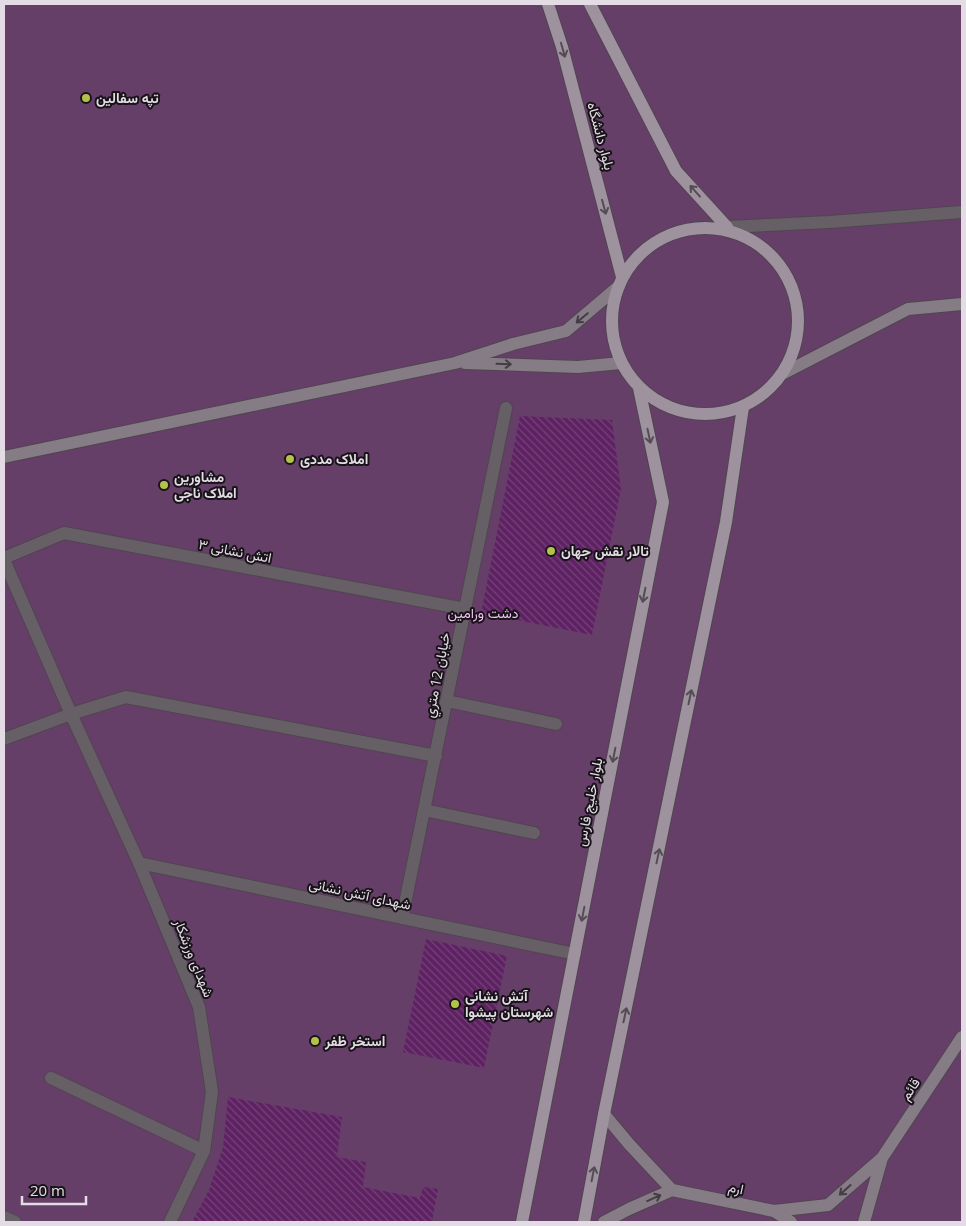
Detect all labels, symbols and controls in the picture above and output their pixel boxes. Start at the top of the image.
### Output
one-way arrow [559,42,568,58]
place label: تپه سفالین [96,88,159,108]
marker: تپه سفالین [80,92,92,104]
street label: بلوار دانشگاه [583,100,620,172]
one-way arrow [689,185,700,198]
one-way arrow [600,199,609,215]
one-way arrow [575,312,588,323]
one-way arrow [495,360,511,369]
one-way arrow [645,428,654,444]
place label: املاک مددی [300,449,368,468]
marker: املاک مددی [284,453,296,465]
place label: مشاورین املاک ناجی [174,467,237,502]
marker: مشاورین املاک ناجی [158,479,170,491]
street label: اتش نشانی ۳ [197,534,273,567]
place label: تالار نقش جهان [561,541,649,560]
marker: تالار نقش جهان [545,545,557,557]
one-way arrow [639,587,649,603]
park label: دشت ورامین [448,603,519,622]
street label: خيابان 12 متري [419,631,457,720]
one-way arrow [686,689,696,705]
one-way arrow [608,747,618,763]
street label: بلوار خلیج فارس [571,756,608,848]
one-way arrow [653,848,663,864]
street label: شهدای آتش نشانی [307,873,413,914]
one-way arrow [577,906,587,922]
street label: شهدای ورزشکار [170,915,219,1000]
place label: آتش نشانی شهرستان پیشوا [465,986,553,1022]
marker: آتش نشانی شهرستان پیشوا [449,998,461,1010]
one-way arrow [621,1007,630,1023]
place label: استخر ظفر [324,1031,385,1050]
marker: استخر ظفر [309,1035,321,1047]
street label: قائم [895,1074,924,1104]
one-way arrow [589,1167,599,1183]
scale bar [22,1174,86,1206]
street label: ارم [727,1177,746,1198]
text: 20 m [30,1180,65,1200]
one-way arrow [839,1184,852,1196]
one-way arrow [646,1192,661,1202]

